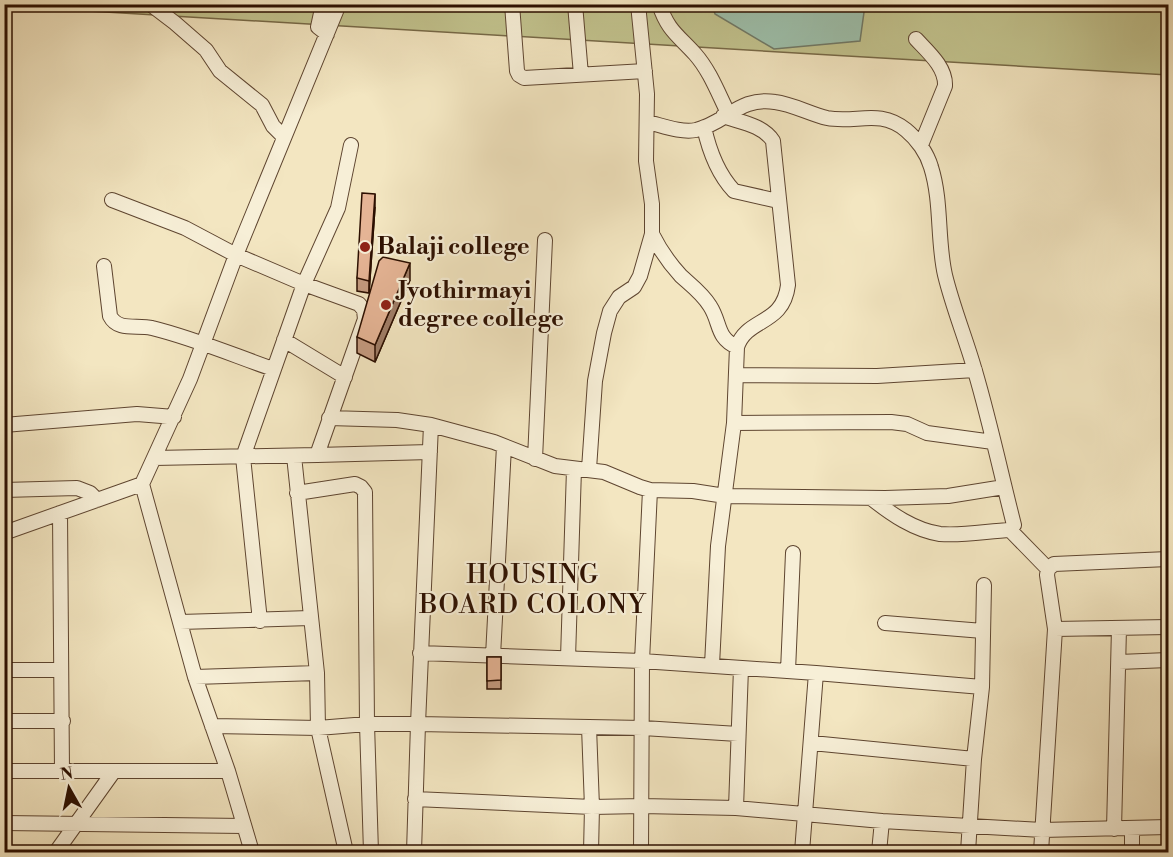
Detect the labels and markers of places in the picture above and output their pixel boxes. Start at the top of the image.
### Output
place label: Balaji college [377,232,530,262]
marker: Balaji college [358,240,372,254]
place label: Jyothirmayi degree college [395,276,564,334]
marker: Jyothirmayi degree college [379,298,393,312]

